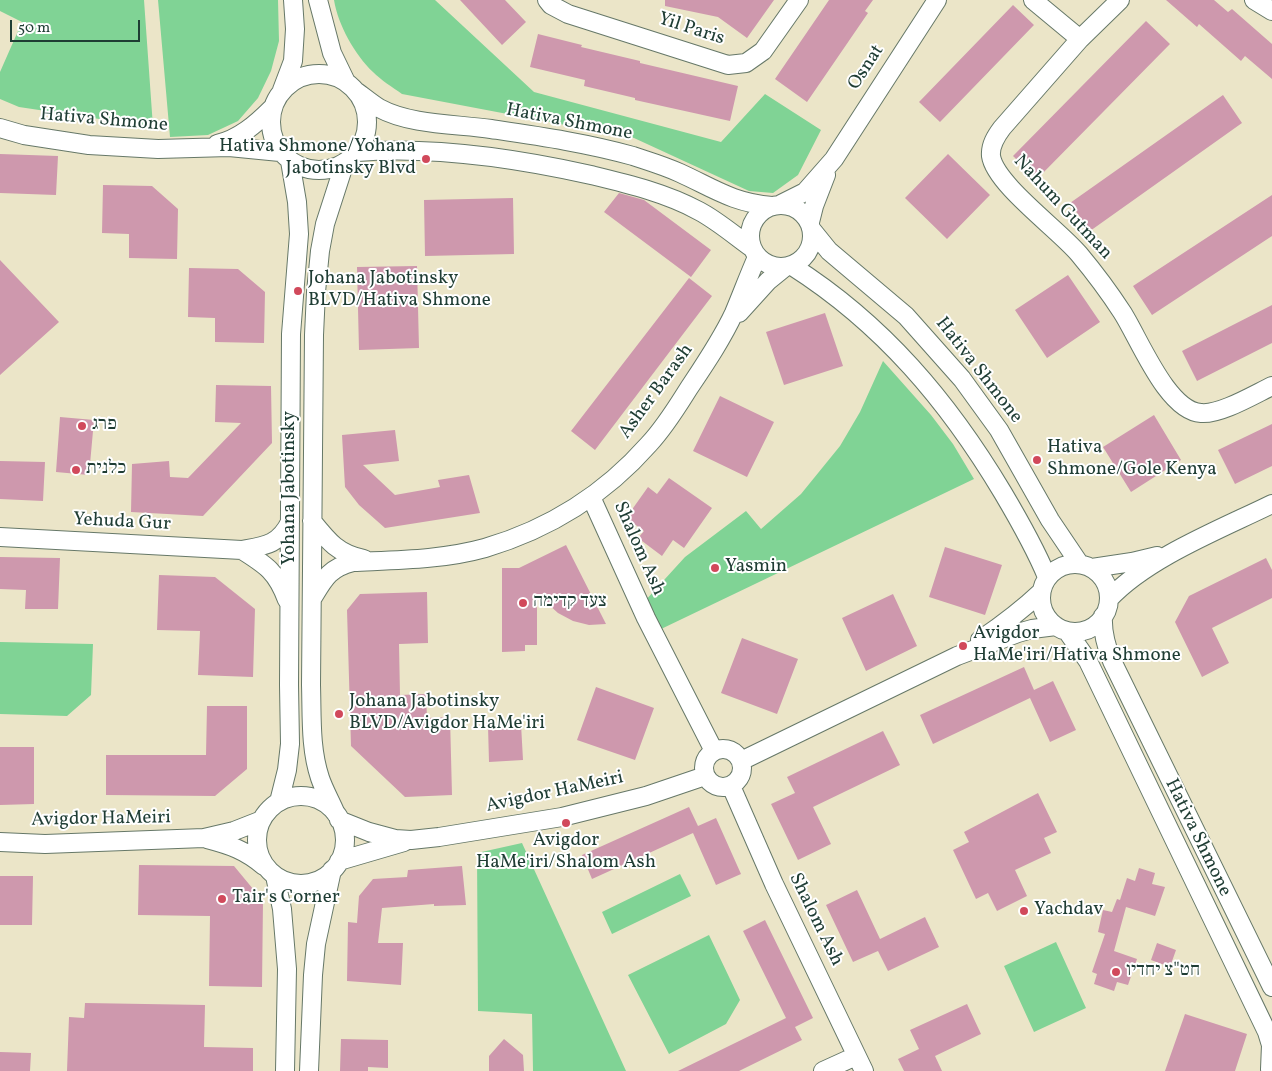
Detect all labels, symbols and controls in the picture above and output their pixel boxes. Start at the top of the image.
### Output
street label: Yil Paris [655,9,727,51]
scale bar [12,10,142,42]
text: 50 m [18,18,50,39]
street label: Osnat [844,41,890,95]
street label: Hativa Shmone [504,100,634,146]
street label: Hativa Shmone [39,104,169,138]
place label: Hativa Shmone/Yohana Jabotinsky Blvd [219,137,416,181]
street label: Nahum Gutman [1008,151,1116,265]
marker: Hativa Shmone/Yohana Jabotinsky Blvd [420,153,432,165]
place label: Johana Jabotinsky BLVD/Hativa Shmone [308,269,491,313]
marker: Johana Jabotinsky BLVD/Hativa Shmone [292,285,304,297]
street label: Hativa Shmone [930,313,1026,429]
street label: Asher Barash [615,340,699,444]
street label: Yohana Jabotinsky [280,411,302,565]
place label: פרג [92,415,117,437]
marker: פרג [76,420,88,432]
place label: Hativa Shmone/Gole Kenya [1047,438,1217,482]
marker: Hativa Shmone/Gole Kenya [1031,454,1043,466]
place label: כלנית [86,459,126,481]
marker: כלנית [70,464,82,476]
street label: Shalom Ash [607,498,669,600]
street label: Yehuda Gur [73,509,171,537]
place label: Yasmin [725,557,787,579]
marker: Yasmin [709,562,721,574]
place label: צעד קדימה [533,592,607,614]
marker: צעד קדימה [517,597,529,609]
place label: Avigdor HaMe'iri/Hativa Shmone [973,624,1181,668]
marker: Avigdor HaMe'iri/Hativa Shmone [957,640,969,652]
place label: Johana Jabotinsky BLVD/Avigdor HaMe'iri [349,692,545,736]
marker: Johana Jabotinsky BLVD/Avigdor HaMe'iri [333,708,345,720]
street label: Avigdor HaMeiri [484,767,626,819]
street label: Hativa Shmone [1159,775,1235,901]
street label: Avigdor HaMeiri [31,807,171,833]
marker: Avigdor HaMe'iri/Shalom Ash [560,817,572,829]
place label: Avigdor HaMe'iri/Shalom Ash [476,831,656,875]
street label: Shalom Ash [783,870,847,970]
place label: Tair's Corner [232,888,340,910]
marker: Tair's Corner [216,893,228,905]
place label: Yachdav [1034,900,1103,922]
marker: Yachdav [1018,905,1030,917]
place label: חט"צ יחדיו [1126,961,1200,983]
marker: חט"צ יחדיו [1110,966,1122,978]

